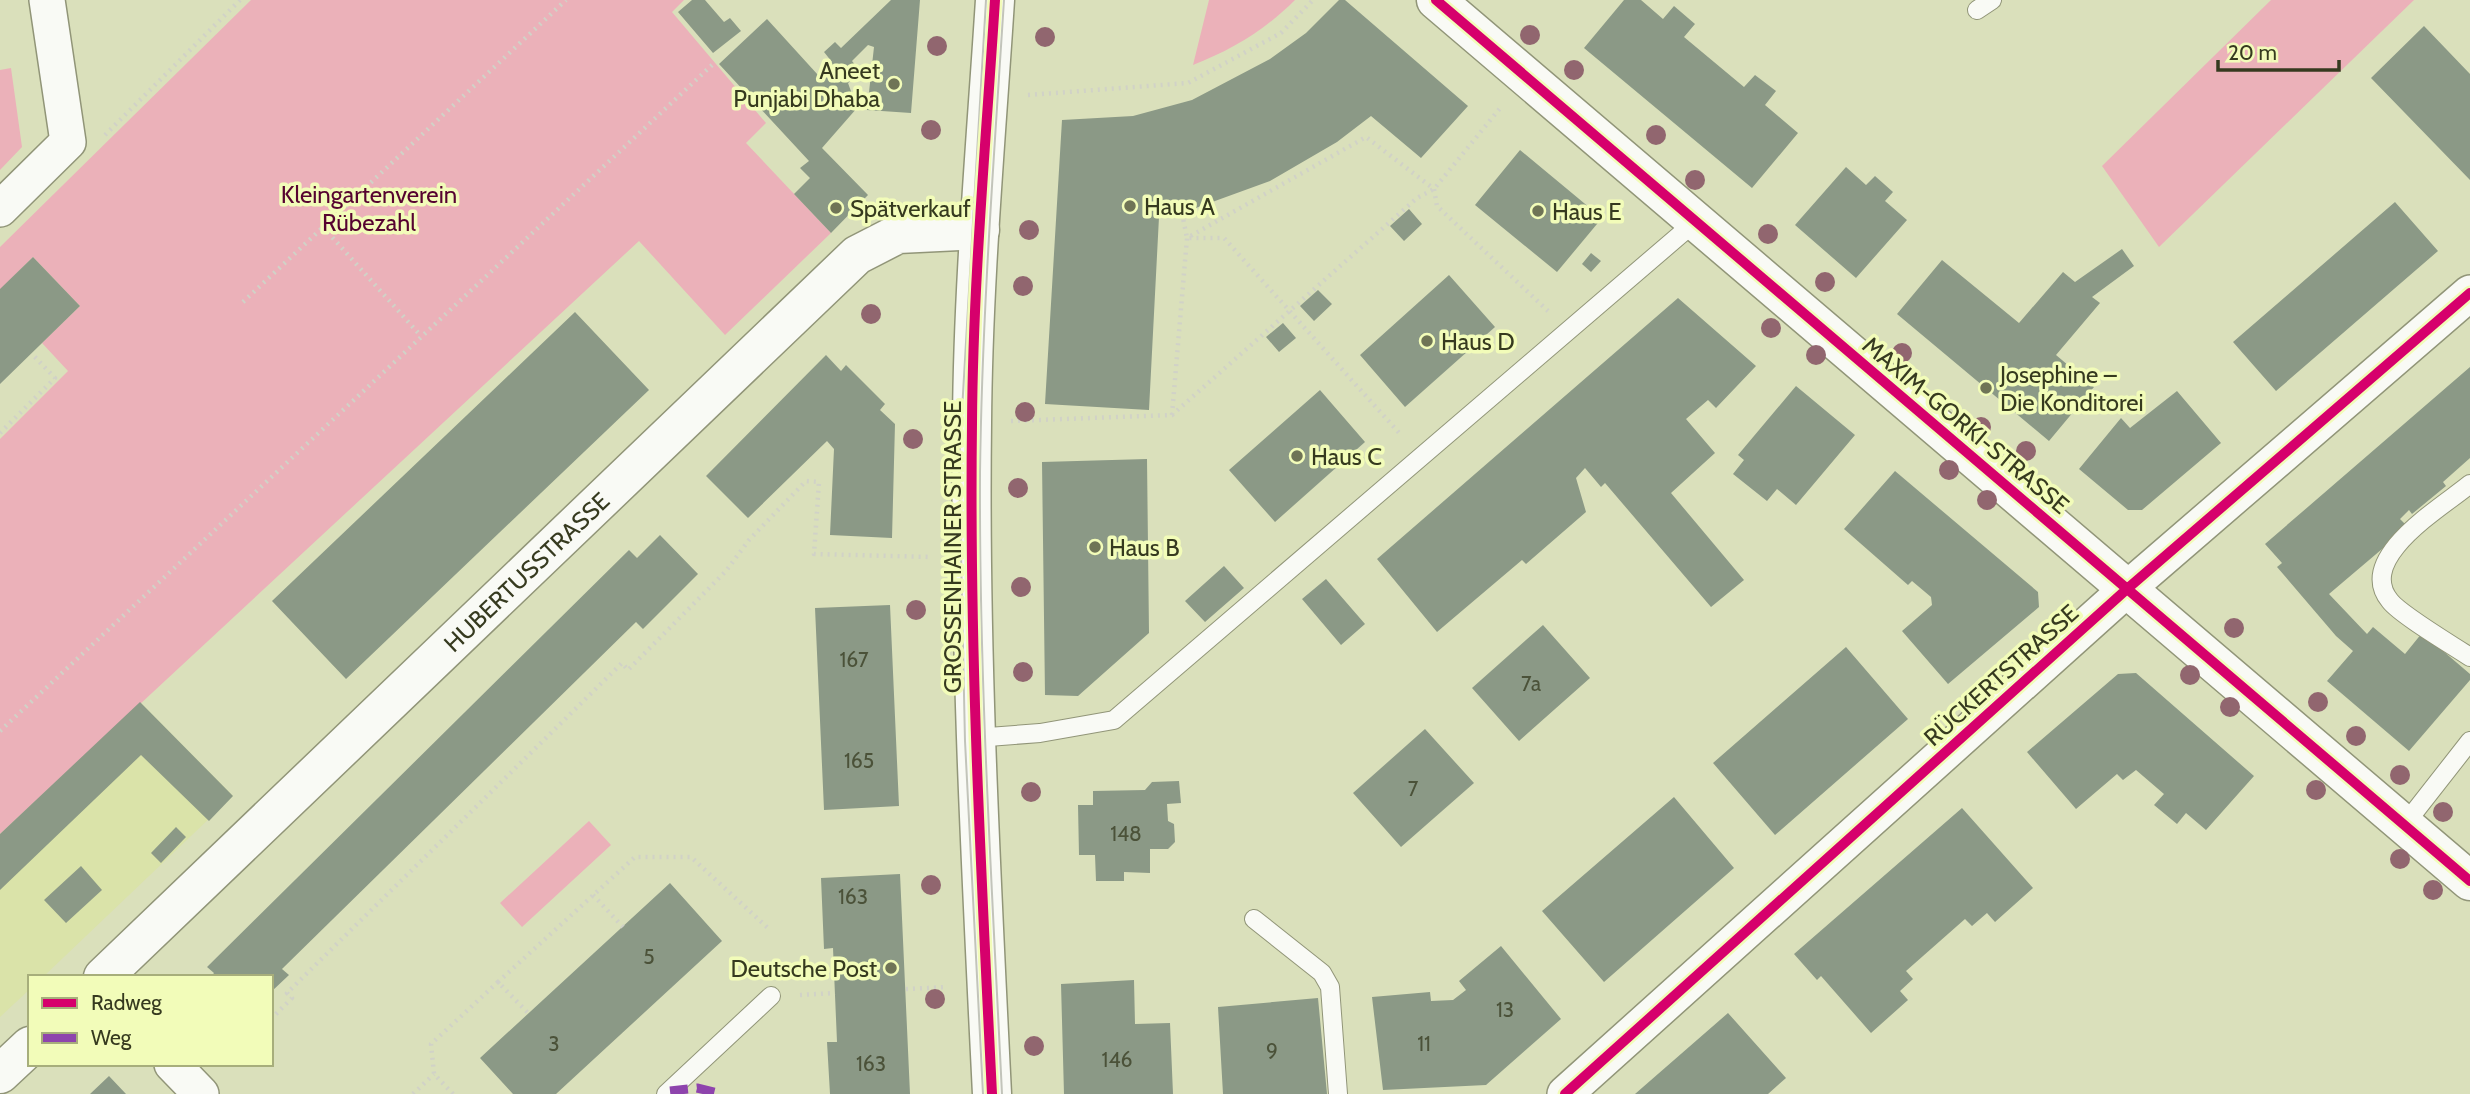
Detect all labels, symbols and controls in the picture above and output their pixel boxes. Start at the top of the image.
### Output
scale bar [2218,28,2339,72]
text: 20 m [2228,40,2277,65]
place label: Aneet Punjabi Dhaba [733,56,880,113]
marker: Aneet Punjabi Dhaba [886,76,902,92]
park label: Kleingartenverein Rübezahl [281,180,457,237]
place label: Haus A [1144,192,1215,221]
place label: Spätverkauf [850,194,971,223]
place label: Haus E [1552,197,1621,226]
marker: Haus A [1122,198,1138,214]
marker: Spätverkauf [828,200,844,216]
marker: Haus E [1530,203,1546,219]
place label: Haus D [1441,327,1515,356]
street label: MAXIM-GORKI-STRASSE [1857,330,2075,520]
marker: Haus D [1419,333,1435,349]
place label: Josephine – Die Konditorei [1999,360,2144,417]
marker: Josephine – Die Konditorei [1978,380,1994,396]
street label: GROSSENHAINER STRASSE [938,401,967,693]
place label: Haus C [1311,442,1382,471]
marker: Haus C [1289,448,1305,464]
street label: HUBERTUSSTRASSE [438,486,615,658]
place label: Haus B [1109,533,1179,562]
marker: Haus B [1087,539,1103,555]
street label: RÜCKERTSTRASSE [1918,598,2084,752]
house number: 167 [839,647,869,672]
house number: 7a [1521,671,1541,696]
house number: 165 [844,748,874,773]
house number: 7 [1408,776,1419,801]
house number: 148 [1110,821,1142,846]
house number: 163 [838,884,868,909]
house number: 5 [643,944,655,969]
place label: Deutsche Post [731,954,877,983]
marker: Deutsche Post [883,960,899,976]
legend [28,975,273,1066]
text: Radweg [91,990,162,1015]
house number: 13 [1496,997,1514,1022]
text: Weg [91,1025,132,1050]
house number: 3 [548,1031,560,1056]
house number: 11 [1417,1031,1431,1056]
house number: 9 [1266,1038,1278,1063]
house number: 146 [1102,1047,1133,1072]
house number: 163 [856,1051,886,1076]

